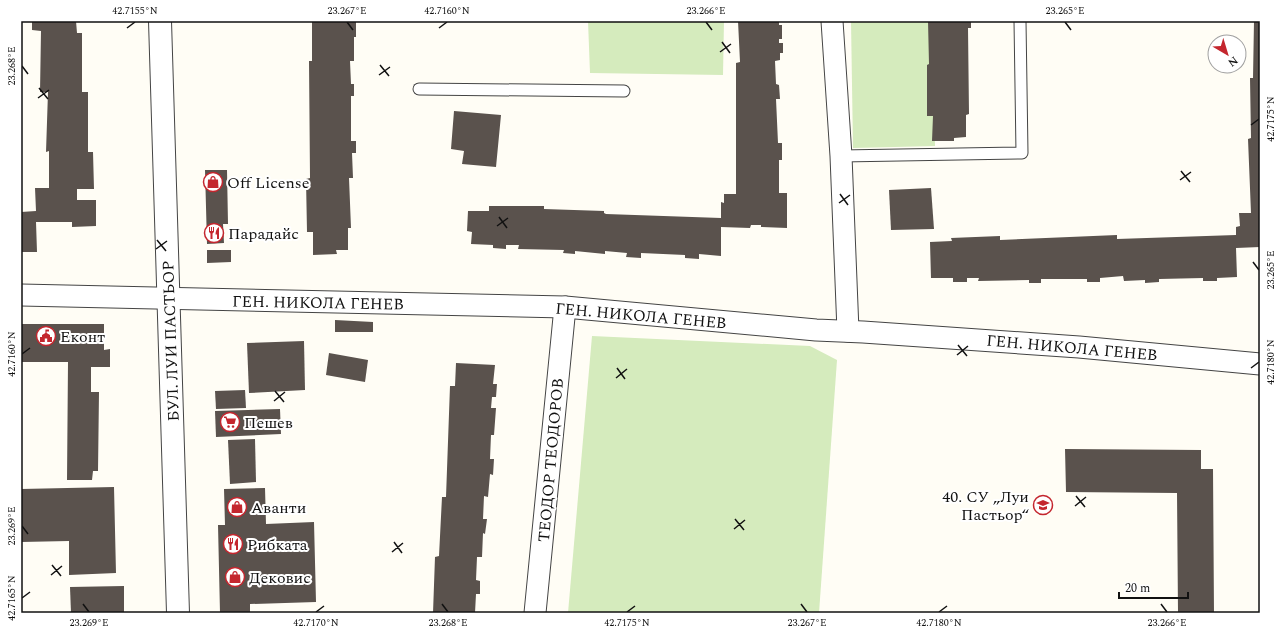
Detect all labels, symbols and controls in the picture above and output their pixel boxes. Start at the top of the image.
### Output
text: 42.7155°N [112,3,158,19]
text: 23.267°E [327,3,367,19]
text: 42.7160°N [424,3,470,19]
text: 23.266°E [686,3,726,19]
text: 23.265°E [1045,3,1085,19]
north arrow [1207,34,1247,74]
text: 23.268°E [4,46,20,86]
text: N [1224,52,1242,71]
text: 42.7175°N [1263,96,1279,142]
shop icon: Off License [202,171,224,193]
place label: Off License [227,171,310,195]
restaurant icon: Парадайс [203,222,225,244]
place label: Парадайс [228,222,299,246]
text: 23.265°E [1263,250,1279,290]
street label: БУЛ. ЛУИ ПАСТЬОР [156,260,186,422]
street label: ГЕН. НИКОЛА ГЕНЕВ [232,290,404,316]
street label: ГЕН. НИКОЛА ГЕНЕВ [554,297,728,335]
public building icon: Еконт [35,325,57,347]
place label: Еконт [60,325,105,349]
street label: ГЕН. НИКОЛА ГЕНЕВ [985,329,1159,367]
text: 42.7160°N [4,331,20,377]
text: 42.7180°N [1263,339,1279,385]
street label: ТЕОДОР ТЕОДОРОВ [532,377,570,543]
supermarket icon: Пешев [219,411,241,433]
place label: Пешев [244,411,293,435]
place label: 40. СУ „Луи Пастьор“ [942,485,1029,527]
school or university icon: 40. СУ „Луи Пастьор“ [1032,494,1054,516]
shop icon: Аванти [226,496,248,518]
place label: Аванти [251,496,306,520]
text: 23.269°E [4,506,20,546]
restaurant icon: Рибката [222,533,244,555]
place label: Рибката [247,533,308,557]
shop icon: Дековис [224,566,246,588]
place label: Дековис [249,566,311,590]
scale bar [1119,574,1188,600]
text: 42.7165°N [4,575,20,621]
text: 20 m [1125,579,1150,598]
text: 23.269°E [69,615,109,631]
text: 42.7170°N [293,615,339,631]
text: 23.268°E [428,615,468,631]
text: 42.7175°N [604,615,650,631]
text: 23.267°E [787,615,827,631]
text: 42.7180°N [916,615,962,631]
text: 23.266°E [1147,615,1187,631]

